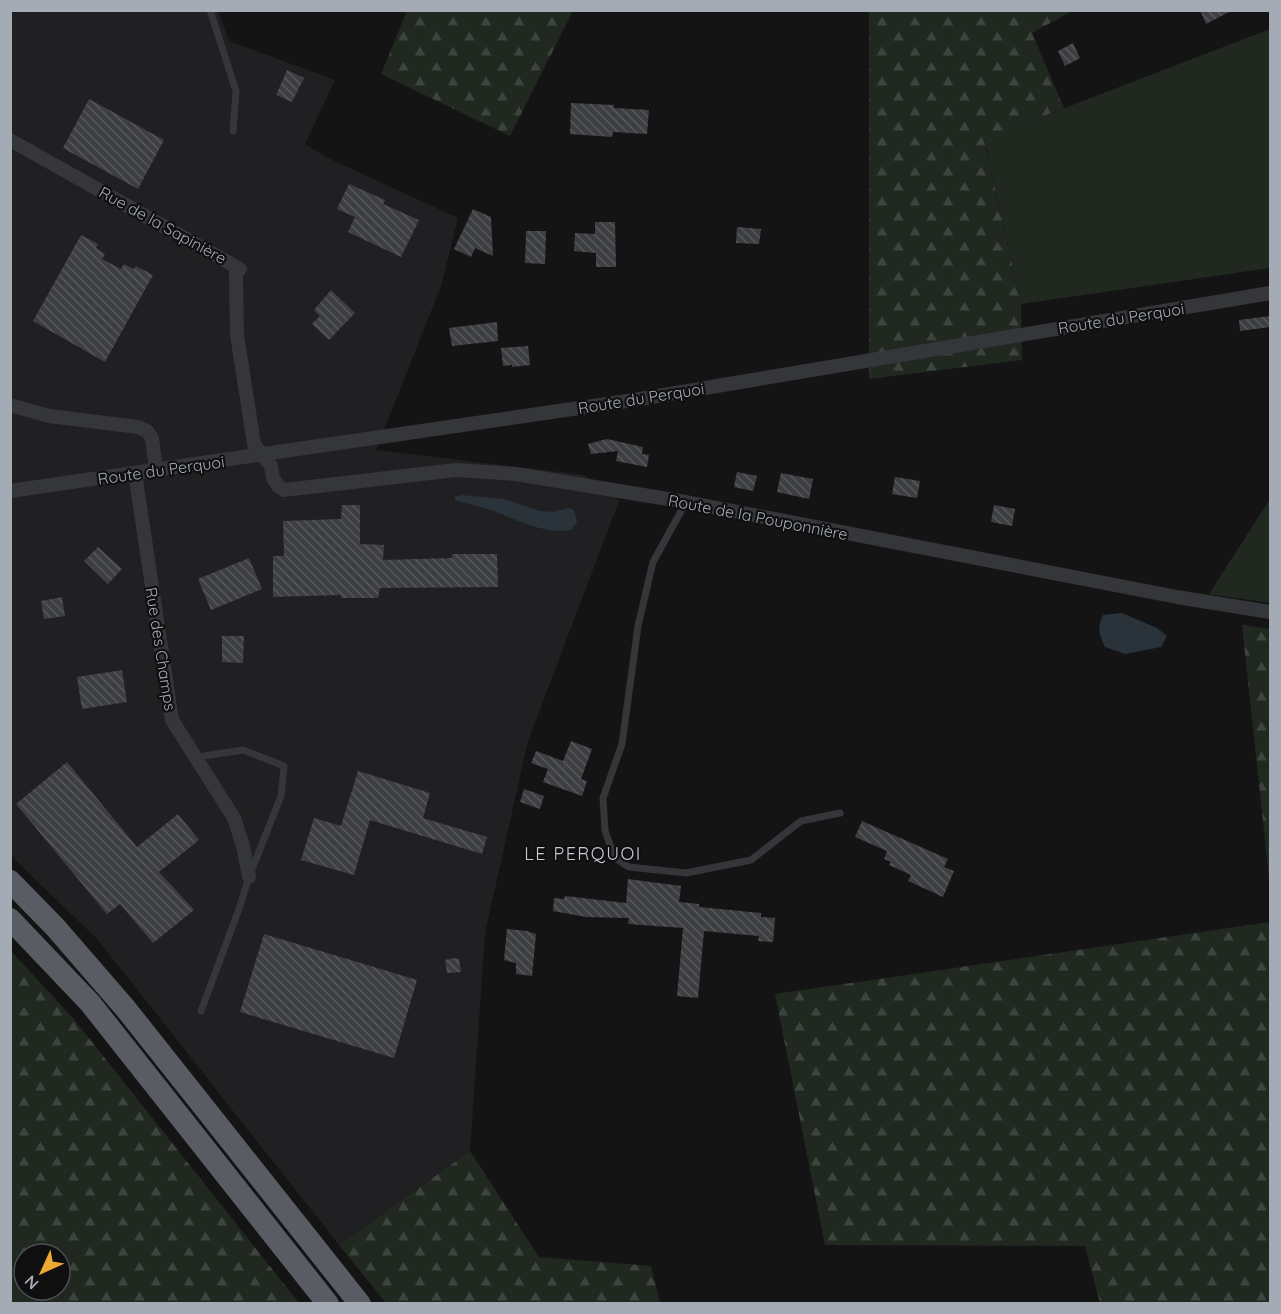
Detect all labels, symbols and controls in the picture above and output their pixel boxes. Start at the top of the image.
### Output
street label: Rue de la Sapinière [96,182,230,268]
street label: Route du Perquoi [1056,298,1186,338]
street label: Route du Perquoi [576,378,706,418]
street label: Route du Perquoi [96,451,226,489]
street label: Route de la Pouponnière [667,490,849,544]
street label: Rue des Champs [141,586,181,712]
district label: LE PERQUOI [524,842,642,865]
north arrow [12,1242,72,1302]
text: N [20,1271,43,1294]

